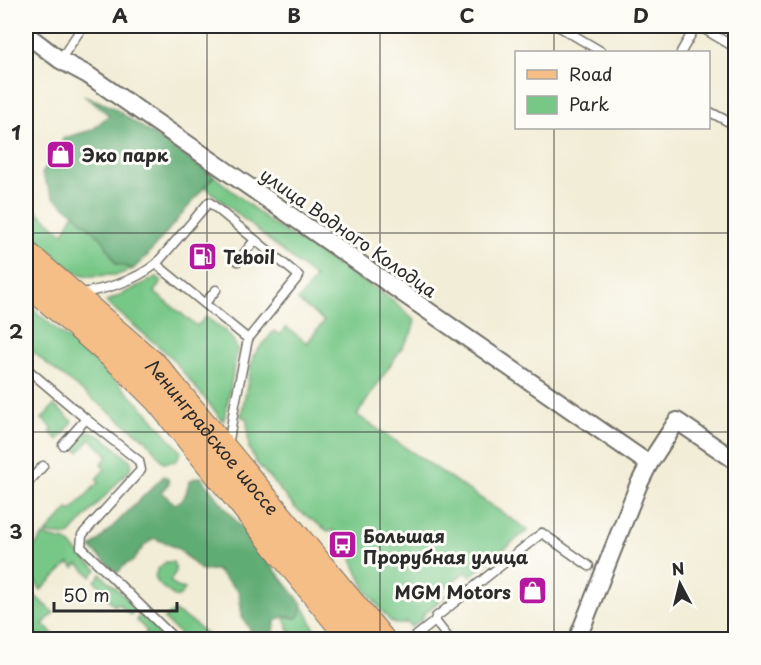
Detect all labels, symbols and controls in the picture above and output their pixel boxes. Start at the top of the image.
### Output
text: A [112,0,128,30]
text: B [287,0,301,30]
text: C [459,0,475,30]
text: D [633,0,649,30]
legend [515,51,710,129]
text: Road [569,60,613,87]
text: Park [569,90,609,117]
text: 1 [11,117,21,147]
shop icon: Эко парк [45,138,77,170]
place label: Эко парк [82,141,169,168]
street label: улица Водного Колодца [255,161,443,303]
fuel station icon: Teboil [186,240,218,272]
place label: Teboil [223,243,275,270]
text: 2 [9,316,23,346]
street label: Ленинградское шоссе [141,351,286,520]
text: 3 [9,516,23,546]
place label: Большая Прорубная улица [363,522,529,570]
bus stop icon: Большая Прорубная улица [326,529,358,561]
north arrow [650,554,710,614]
text: N [670,555,686,581]
scale bar [54,575,177,613]
shop icon: MGM Motors [516,575,548,607]
place label: MGM Motors [395,578,511,605]
text: 50 m [63,581,110,608]

